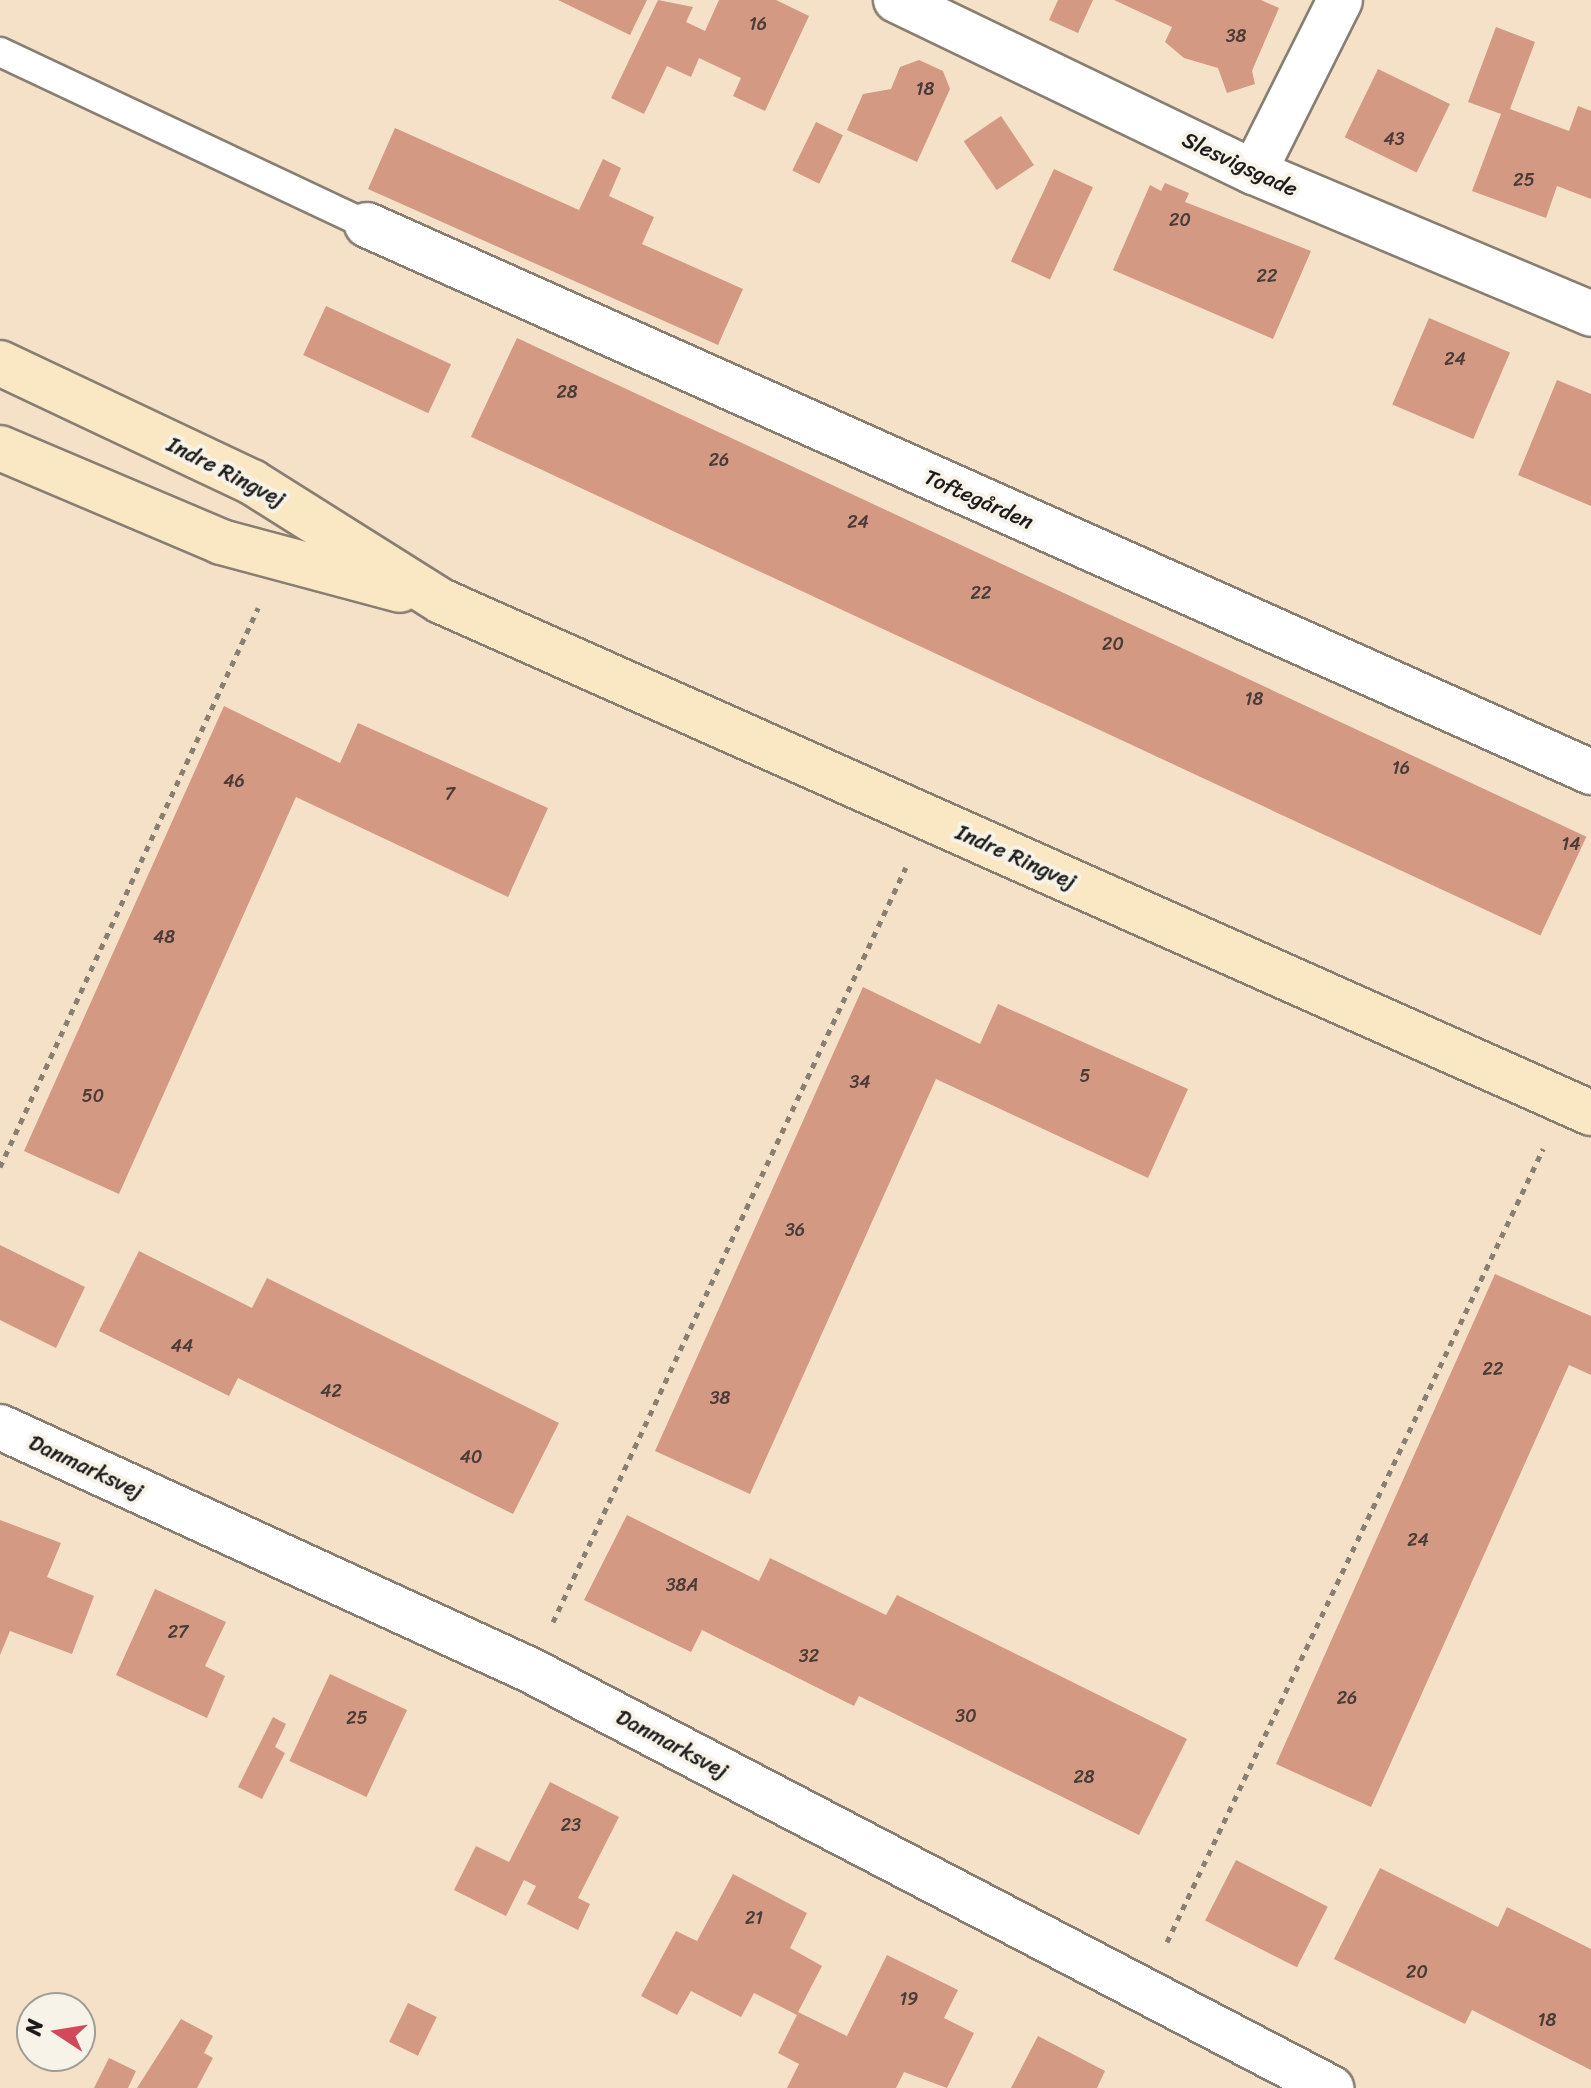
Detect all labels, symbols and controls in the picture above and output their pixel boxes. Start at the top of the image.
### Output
house number: 16 [749,13,767,35]
house number: 38 [1226,25,1246,47]
house number: 18 [916,78,934,100]
street label: Slesvigsgade [1178,126,1302,202]
house number: 43 [1383,128,1405,150]
house number: 25 [1513,169,1535,191]
house number: 20 [1169,209,1191,231]
house number: 22 [1257,265,1277,287]
house number: 24 [1444,348,1466,370]
house number: 28 [556,381,578,403]
street label: Indre Ringvej [162,431,290,513]
house number: 26 [709,449,729,471]
street label: Toftegården [920,463,1038,535]
house number: 24 [847,511,869,533]
house number: 22 [971,582,991,604]
house number: 20 [1102,633,1124,655]
house number: 18 [1245,688,1263,710]
house number: 16 [1392,757,1410,779]
house number: 46 [223,770,245,792]
house number: 7 [445,783,455,805]
street label: Indre Ringvej [952,819,1080,895]
house number: 14 [1562,833,1580,855]
house number: 48 [153,926,175,948]
house number: 5 [1080,1065,1090,1087]
house number: 34 [849,1071,871,1093]
house number: 50 [82,1085,104,1107]
house number: 36 [785,1219,805,1241]
house number: 44 [171,1335,193,1357]
house number: 22 [1483,1358,1503,1380]
house number: 42 [320,1380,342,1402]
house number: 38 [710,1387,730,1409]
street label: Danmarksvej [25,1429,147,1505]
house number: 40 [460,1446,482,1468]
house number: 24 [1407,1529,1429,1551]
house number: 38A [666,1574,698,1596]
house number: 27 [168,1621,188,1643]
house number: 32 [799,1645,819,1667]
house number: 26 [1337,1687,1357,1709]
street label: Danmarksvej [612,1704,732,1784]
house number: 30 [955,1705,977,1727]
house number: 25 [346,1707,368,1729]
house number: 28 [1073,1766,1095,1788]
house number: 23 [561,1814,581,1836]
house number: 21 [745,1907,763,1929]
house number: 20 [1406,1961,1428,1983]
house number: 19 [900,1988,918,2010]
north arrow [16,1992,96,2072]
house number: 18 [1538,2009,1556,2031]
text: N [13,2016,55,2039]

